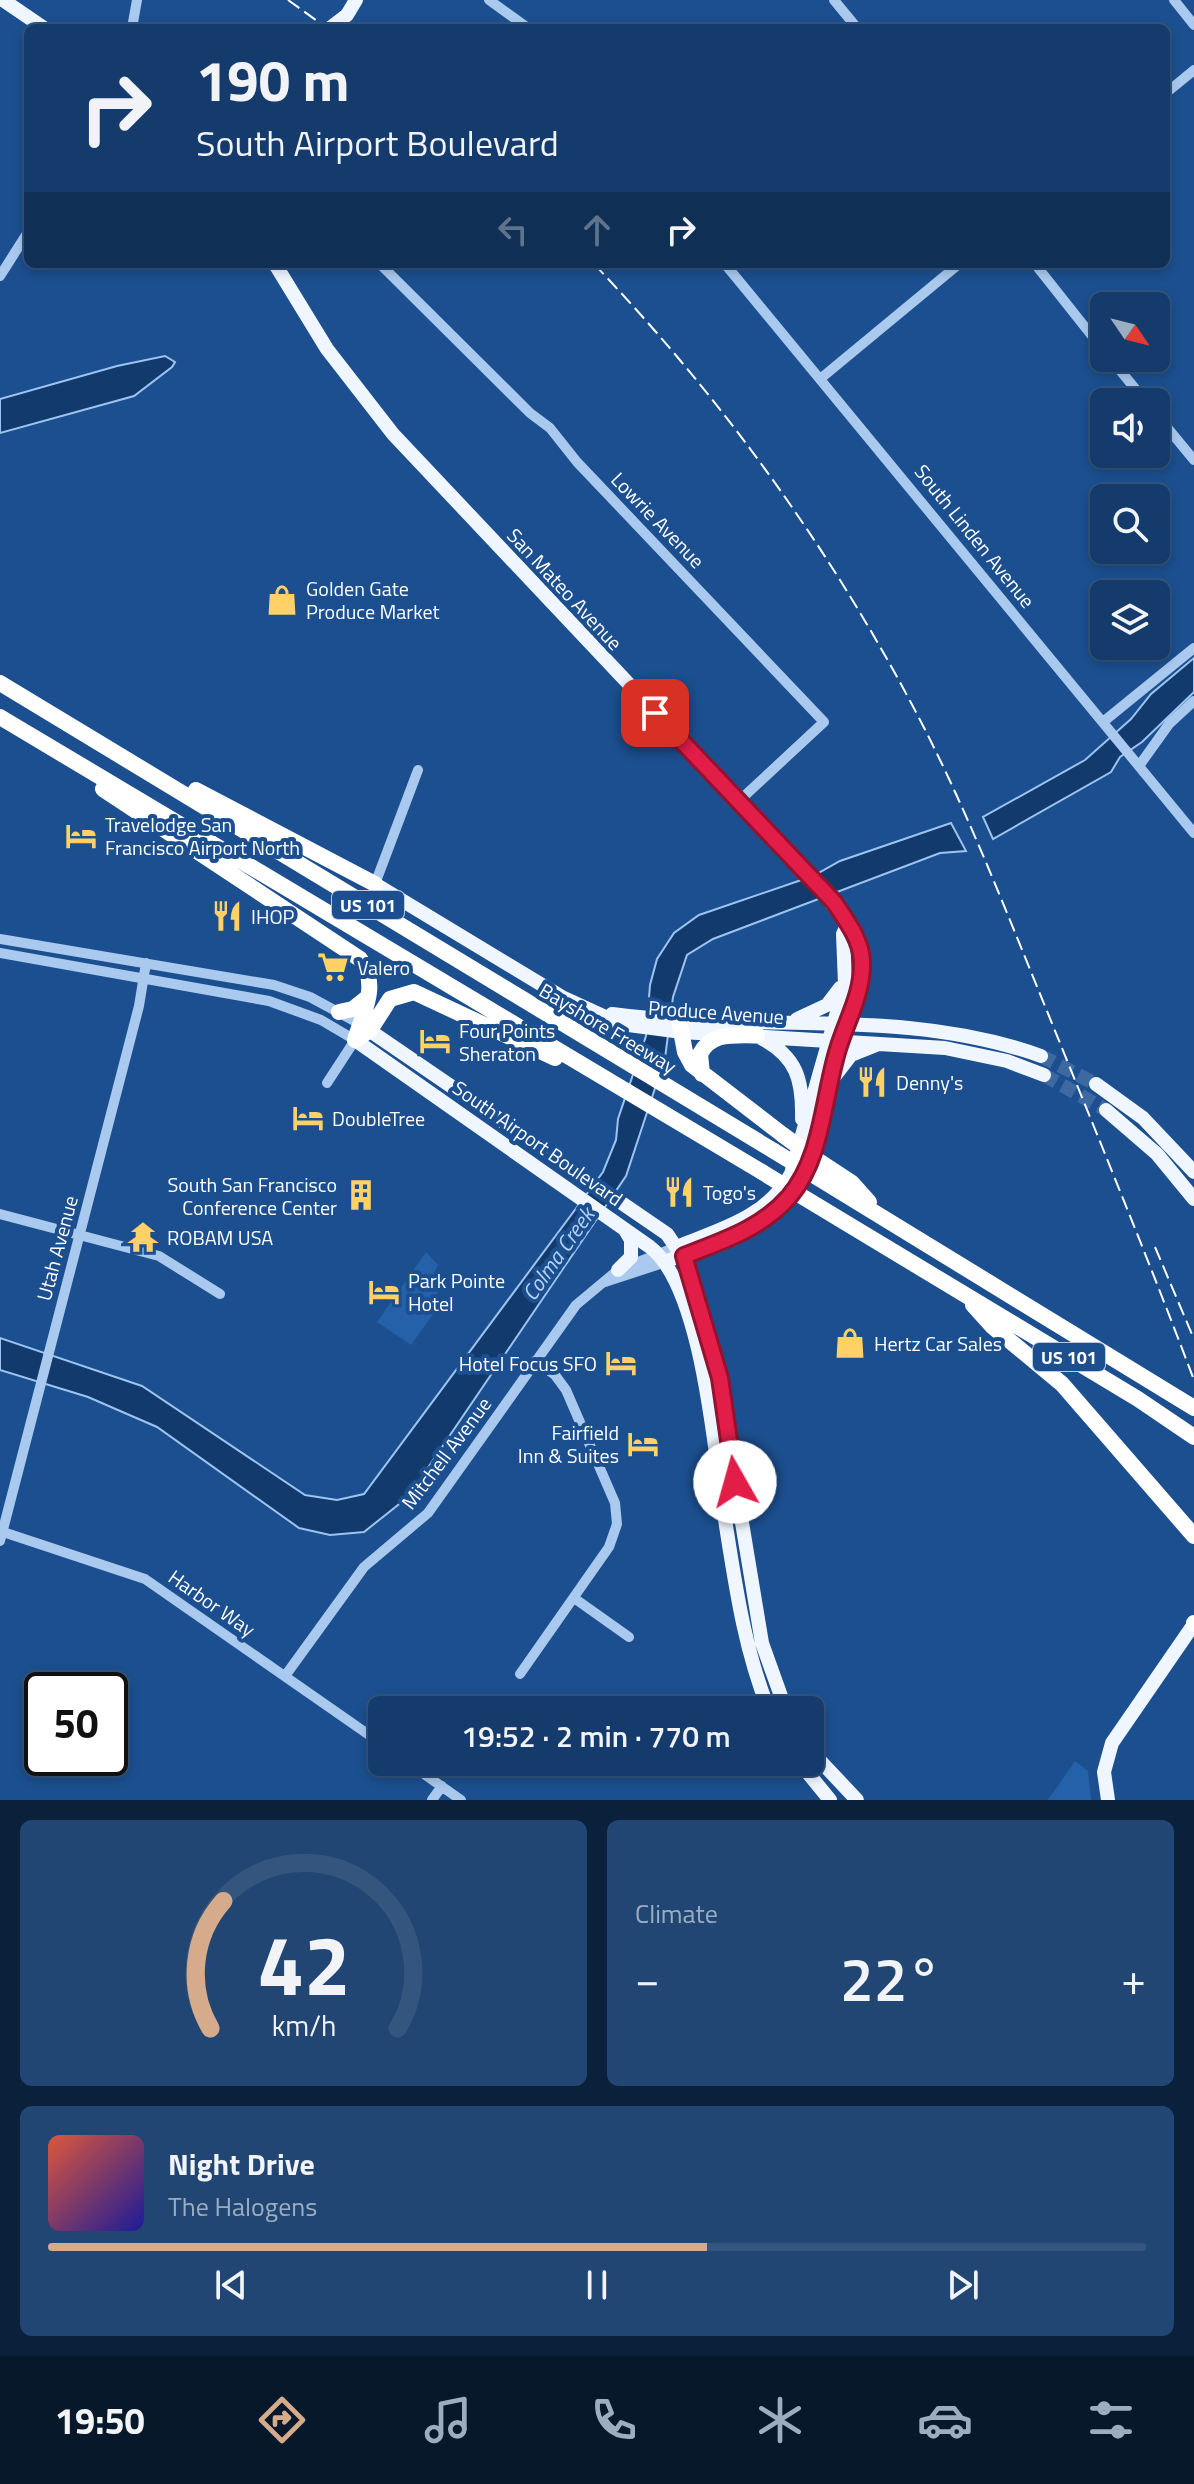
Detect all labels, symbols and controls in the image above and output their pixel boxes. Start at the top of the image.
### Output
text: 190 m [196,38,349,123]
icon: right [64,56,168,160]
text: South Airport Boulevard [196,115,559,170]
icon: left [491,208,535,252]
icon: ahead [575,208,619,252]
icon: right [659,208,703,252]
north arrow [1090,292,1170,372]
map controls [1090,292,1170,660]
button: sound [1090,388,1170,468]
street label: South Linden Avenue [907,457,1043,615]
street label: Lowrie Avenue [604,465,712,575]
button: search [1090,484,1170,564]
street label: San Mateo Avenue [500,521,630,657]
place label: Golden Gate Produce Market [306,573,440,627]
button: layers [1090,580,1170,660]
shop icon: Golden Gate Produce Market [265,583,299,617]
pin [621,679,689,747]
icon: arrive [633,691,677,735]
place label: Travelodge San Francisco Airport North [105,809,300,863]
hotel icon: Travelodge San Francisco Airport North [64,819,98,853]
road number: US 101 [332,891,404,919]
restaurant icon: IHOP [210,899,244,933]
place label: IHOP [251,901,295,932]
supermarket icon: Valero [316,950,350,984]
place label: Valero [357,952,410,983]
street label: Bayshore Freeway [533,975,683,1081]
street label: Produce Avenue [647,992,785,1032]
place label: Four Points Sheraton [459,1015,555,1069]
hotel icon: Four Points Sheraton [418,1024,452,1058]
restaurant icon: Denny's [855,1065,889,1099]
place label: Denny's [896,1067,963,1098]
street label: South Airport Boulevard [447,1072,629,1214]
hotel icon: DoubleTree [291,1101,325,1135]
place label: DoubleTree [332,1103,425,1134]
place label: South San Francisco Conference Center [167,1169,337,1223]
restaurant icon: Togo's [662,1175,696,1209]
place label: Togo's [703,1177,756,1208]
building icon: South San Francisco Conference Center [344,1178,378,1212]
street label: Utah Avenue [28,1192,86,1304]
water label: Colma Creek [513,1199,604,1308]
temple icon: ROBAM USA [126,1220,160,1254]
place label: ROBAM USA [167,1222,273,1253]
place label: Park Pointe Hotel [408,1265,505,1319]
hotel icon: Park Pointe Hotel [367,1275,401,1309]
shop icon: Hertz Car Sales [833,1326,867,1360]
place label: Hertz Car Sales [874,1328,1002,1359]
road number: US 101 [1033,1343,1105,1371]
hotel icon: Hotel Focus SFO [604,1346,638,1380]
place label: Hotel Focus SFO [459,1348,597,1379]
street label: Mitchell Avenue [393,1390,499,1516]
place label: Fairfield Inn & Suites [518,1417,619,1471]
hotel icon: Fairfield Inn & Suites [626,1427,660,1461]
position arrow [693,1440,777,1524]
street label: Harbor Way [162,1562,262,1645]
speed limit sign: 50 [24,1672,128,1776]
text: 19:52 · 2 min · 770 m [461,1713,731,1759]
text: Climate [635,1894,718,1933]
text: 42 [257,1901,350,2027]
text: 22° [840,1933,941,2024]
text: − [635,1945,660,2012]
text: + [1121,1945,1146,2012]
text: km/h [271,2004,336,2047]
text: Night Drive [168,2141,315,2187]
text: The Halogens [168,2187,317,2226]
icon: previous [209,2263,253,2307]
icon: pause [575,2263,619,2307]
icon: next [941,2263,985,2307]
icon: directions [254,2392,310,2448]
icon: music [420,2392,476,2448]
icon: phone [586,2392,642,2448]
icon: climate [752,2392,808,2448]
icon: car [917,2392,973,2448]
icon: filters [1083,2392,1139,2448]
text: 19:50 [55,2393,145,2448]

